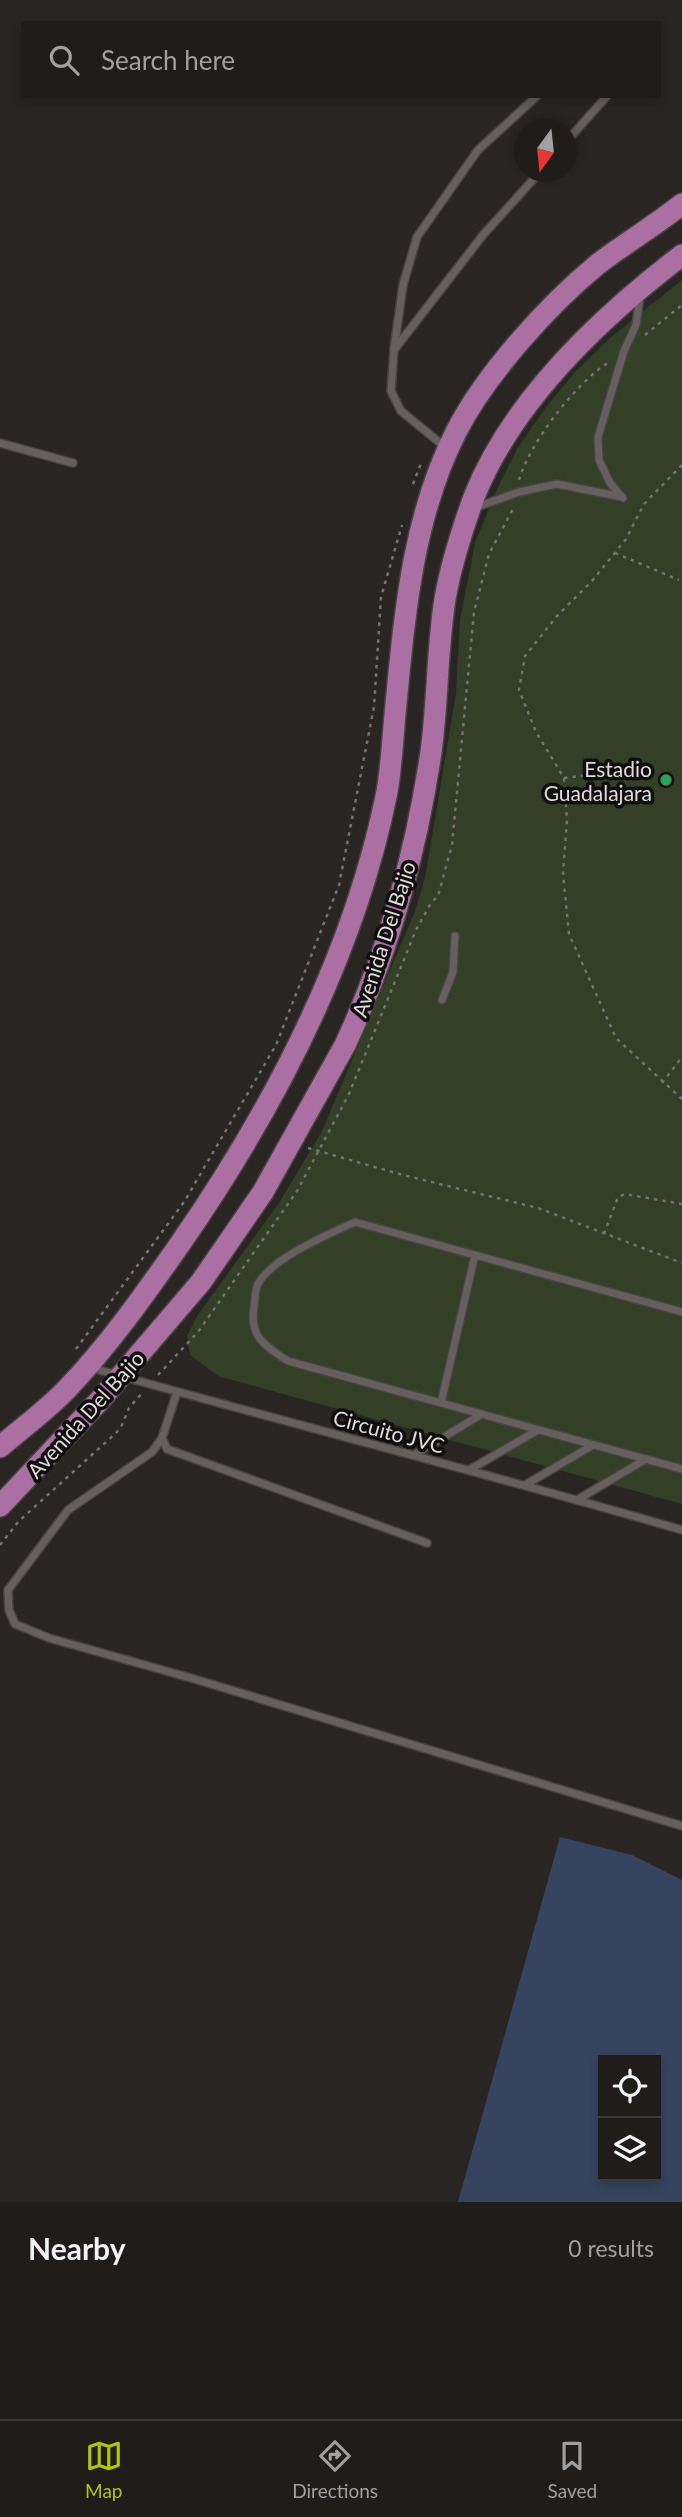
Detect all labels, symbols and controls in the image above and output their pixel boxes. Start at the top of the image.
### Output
search box [21,21,661,98]
icon: search [45,41,83,79]
text: Search here [101,44,235,76]
north arrow [514,119,577,182]
place label: Estadio Guadalajara [544,756,652,805]
marker: Estadio Guadalajara [658,772,674,788]
street label: Avenida Del Bajio [346,858,420,1020]
street label: Avenida Del Bajio [21,1345,149,1483]
street label: Circuito JVC [331,1404,447,1458]
map controls [598,2055,661,2181]
button: locate [598,2055,661,2118]
button: layers [598,2118,661,2181]
text: Nearby [28,2230,126,2266]
text: 0 results [568,2234,654,2262]
tab: Map [85,2437,123,2502]
tab: Directions [292,2437,378,2502]
tab: Saved [548,2437,597,2502]

